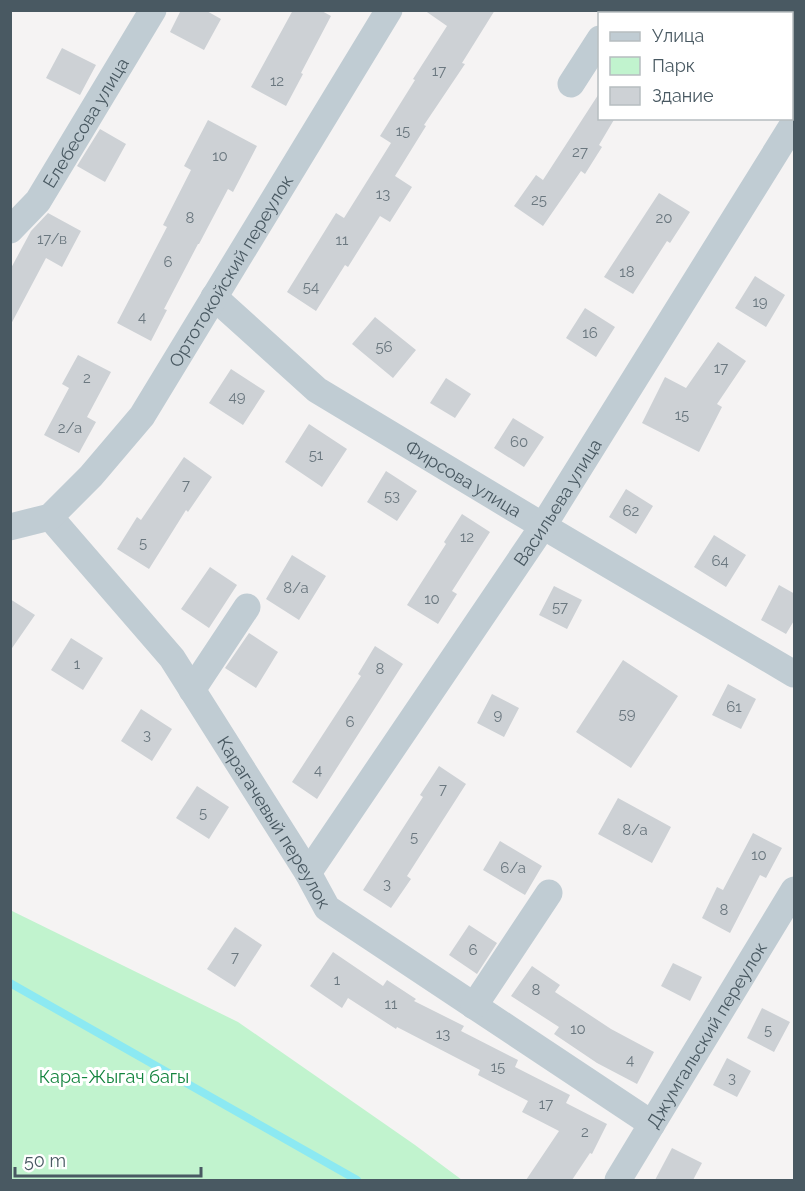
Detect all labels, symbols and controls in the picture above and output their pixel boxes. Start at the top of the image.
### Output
legend [598,12,793,120]
text: Улица [652,25,704,46]
street label: Елебесова улица [38,53,133,191]
text: Парк [652,55,695,76]
house number: 17 [432,62,446,80]
house number: 12 [270,72,284,90]
text: Здание [652,85,714,106]
house number: 15 [396,122,410,140]
house number: 27 [572,143,588,161]
house number: 10 [212,147,228,165]
street label: Ортотокойский переулок [164,171,297,371]
house number: 13 [376,185,390,203]
house number: 25 [531,191,547,209]
house number: 8 [186,209,195,227]
house number: 20 [656,209,673,227]
house number: 17/в [37,230,67,248]
house number: 11 [336,231,349,249]
house number: 6 [163,253,173,271]
house number: 18 [619,263,635,281]
house number: 54 [303,278,319,296]
house number: 19 [752,293,768,311]
house number: 4 [138,308,146,326]
house number: 16 [582,324,598,342]
house number: 56 [375,338,393,356]
house number: 17 [714,359,728,377]
house number: 2 [83,369,91,387]
house number: 49 [229,388,246,406]
house number: 15 [675,406,689,424]
house number: 2/а [58,419,82,437]
house number: 60 [510,433,528,451]
street label: Фирсова улица [402,435,525,521]
street label: Васильева улица [509,435,605,569]
house number: 51 [309,446,324,464]
house number: 7 [182,476,190,494]
house number: 53 [384,487,400,505]
house number: 62 [623,502,640,520]
house number: 12 [460,528,474,546]
house number: 5 [139,534,147,552]
house number: 64 [711,552,729,570]
house number: 8/а [283,579,309,597]
house number: 10 [424,590,440,608]
house number: 57 [552,598,568,616]
house number: 1 [74,655,81,673]
house number: 8 [376,660,385,678]
house number: 61 [726,698,742,716]
house number: 59 [619,705,636,723]
house number: 9 [494,706,503,724]
house number: 6 [345,713,355,731]
house number: 3 [143,726,151,744]
street label: Карагачевый переулок [213,732,336,912]
house number: 4 [314,761,322,779]
house number: 7 [439,780,447,798]
house number: 5 [199,804,207,822]
house number: 8/а [622,821,648,839]
house number: 5 [410,828,418,846]
house number: 10 [751,846,767,864]
house number: 6/а [500,859,526,877]
house number: 3 [383,875,391,893]
house number: 8 [720,901,729,919]
street label: Джумгальский переулок [642,938,771,1132]
house number: 6 [468,941,478,959]
house number: 7 [231,948,239,966]
house number: 1 [334,971,341,989]
house number: 8 [532,981,541,999]
house number: 11 [385,995,398,1013]
house number: 10 [570,1020,586,1038]
house number: 5 [764,1021,772,1039]
house number: 13 [436,1025,450,1043]
house number: 4 [626,1051,634,1069]
house number: 15 [491,1058,505,1076]
park label: Кара-Жыгач багы [39,1066,189,1087]
house number: 3 [728,1069,736,1087]
house number: 17 [539,1095,553,1113]
house number: 2 [581,1123,589,1141]
scale bar [15,1140,201,1178]
text: 50 m [24,1150,66,1171]

